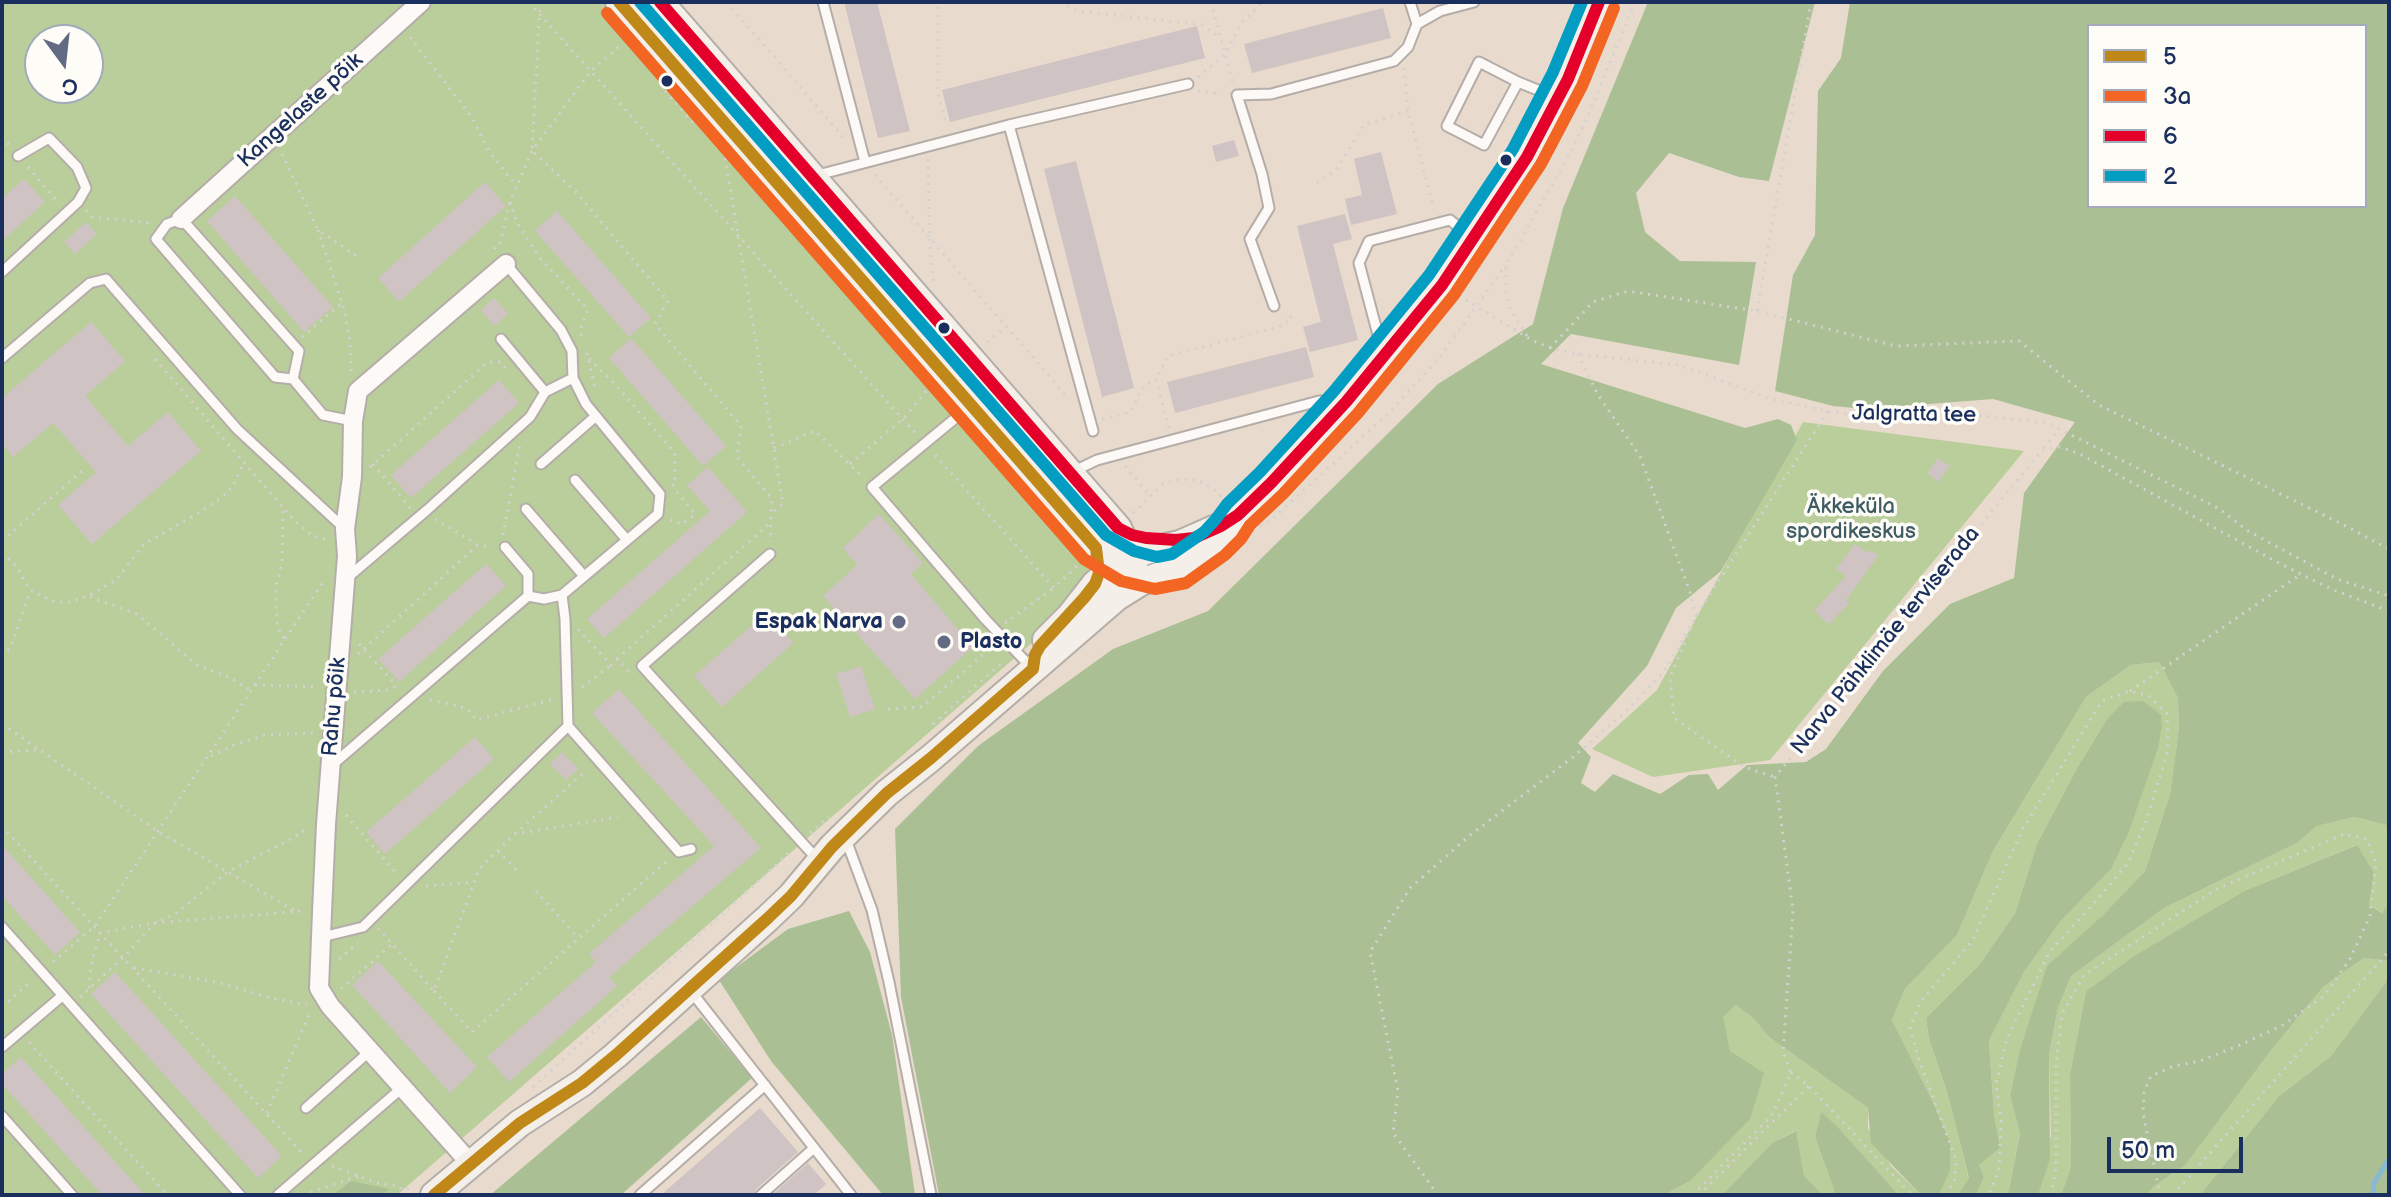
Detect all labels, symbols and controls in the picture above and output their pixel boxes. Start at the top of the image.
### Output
north arrow [24,24,104,104]
legend [2087,24,2367,208]
text: 5 [2163,42,2177,71]
street label: Kangelaste põik [233,48,369,174]
text: С [59,71,81,101]
unlabelled marker [659,73,675,89]
text: 3a [2163,82,2191,111]
text: 6 [2163,122,2178,151]
unlabelled marker [1498,152,1514,168]
text: 2 [2163,162,2177,191]
unlabelled marker [936,320,952,336]
street label: Jalgratta tee [1852,401,1976,429]
park label: Äkkeküla spordikeskus [1786,494,1916,546]
street label: Narva Pähklimäe terviserada [1786,522,1986,760]
place label: Espak Narva [755,609,883,635]
marker: Espak Narva [890,613,908,631]
place label: Plasto [960,629,1022,655]
marker: Plasto [935,633,953,651]
street label: Rahu põik [318,656,352,758]
scale bar [2111,1121,2247,1171]
text: 50 m [2121,1136,2175,1165]

